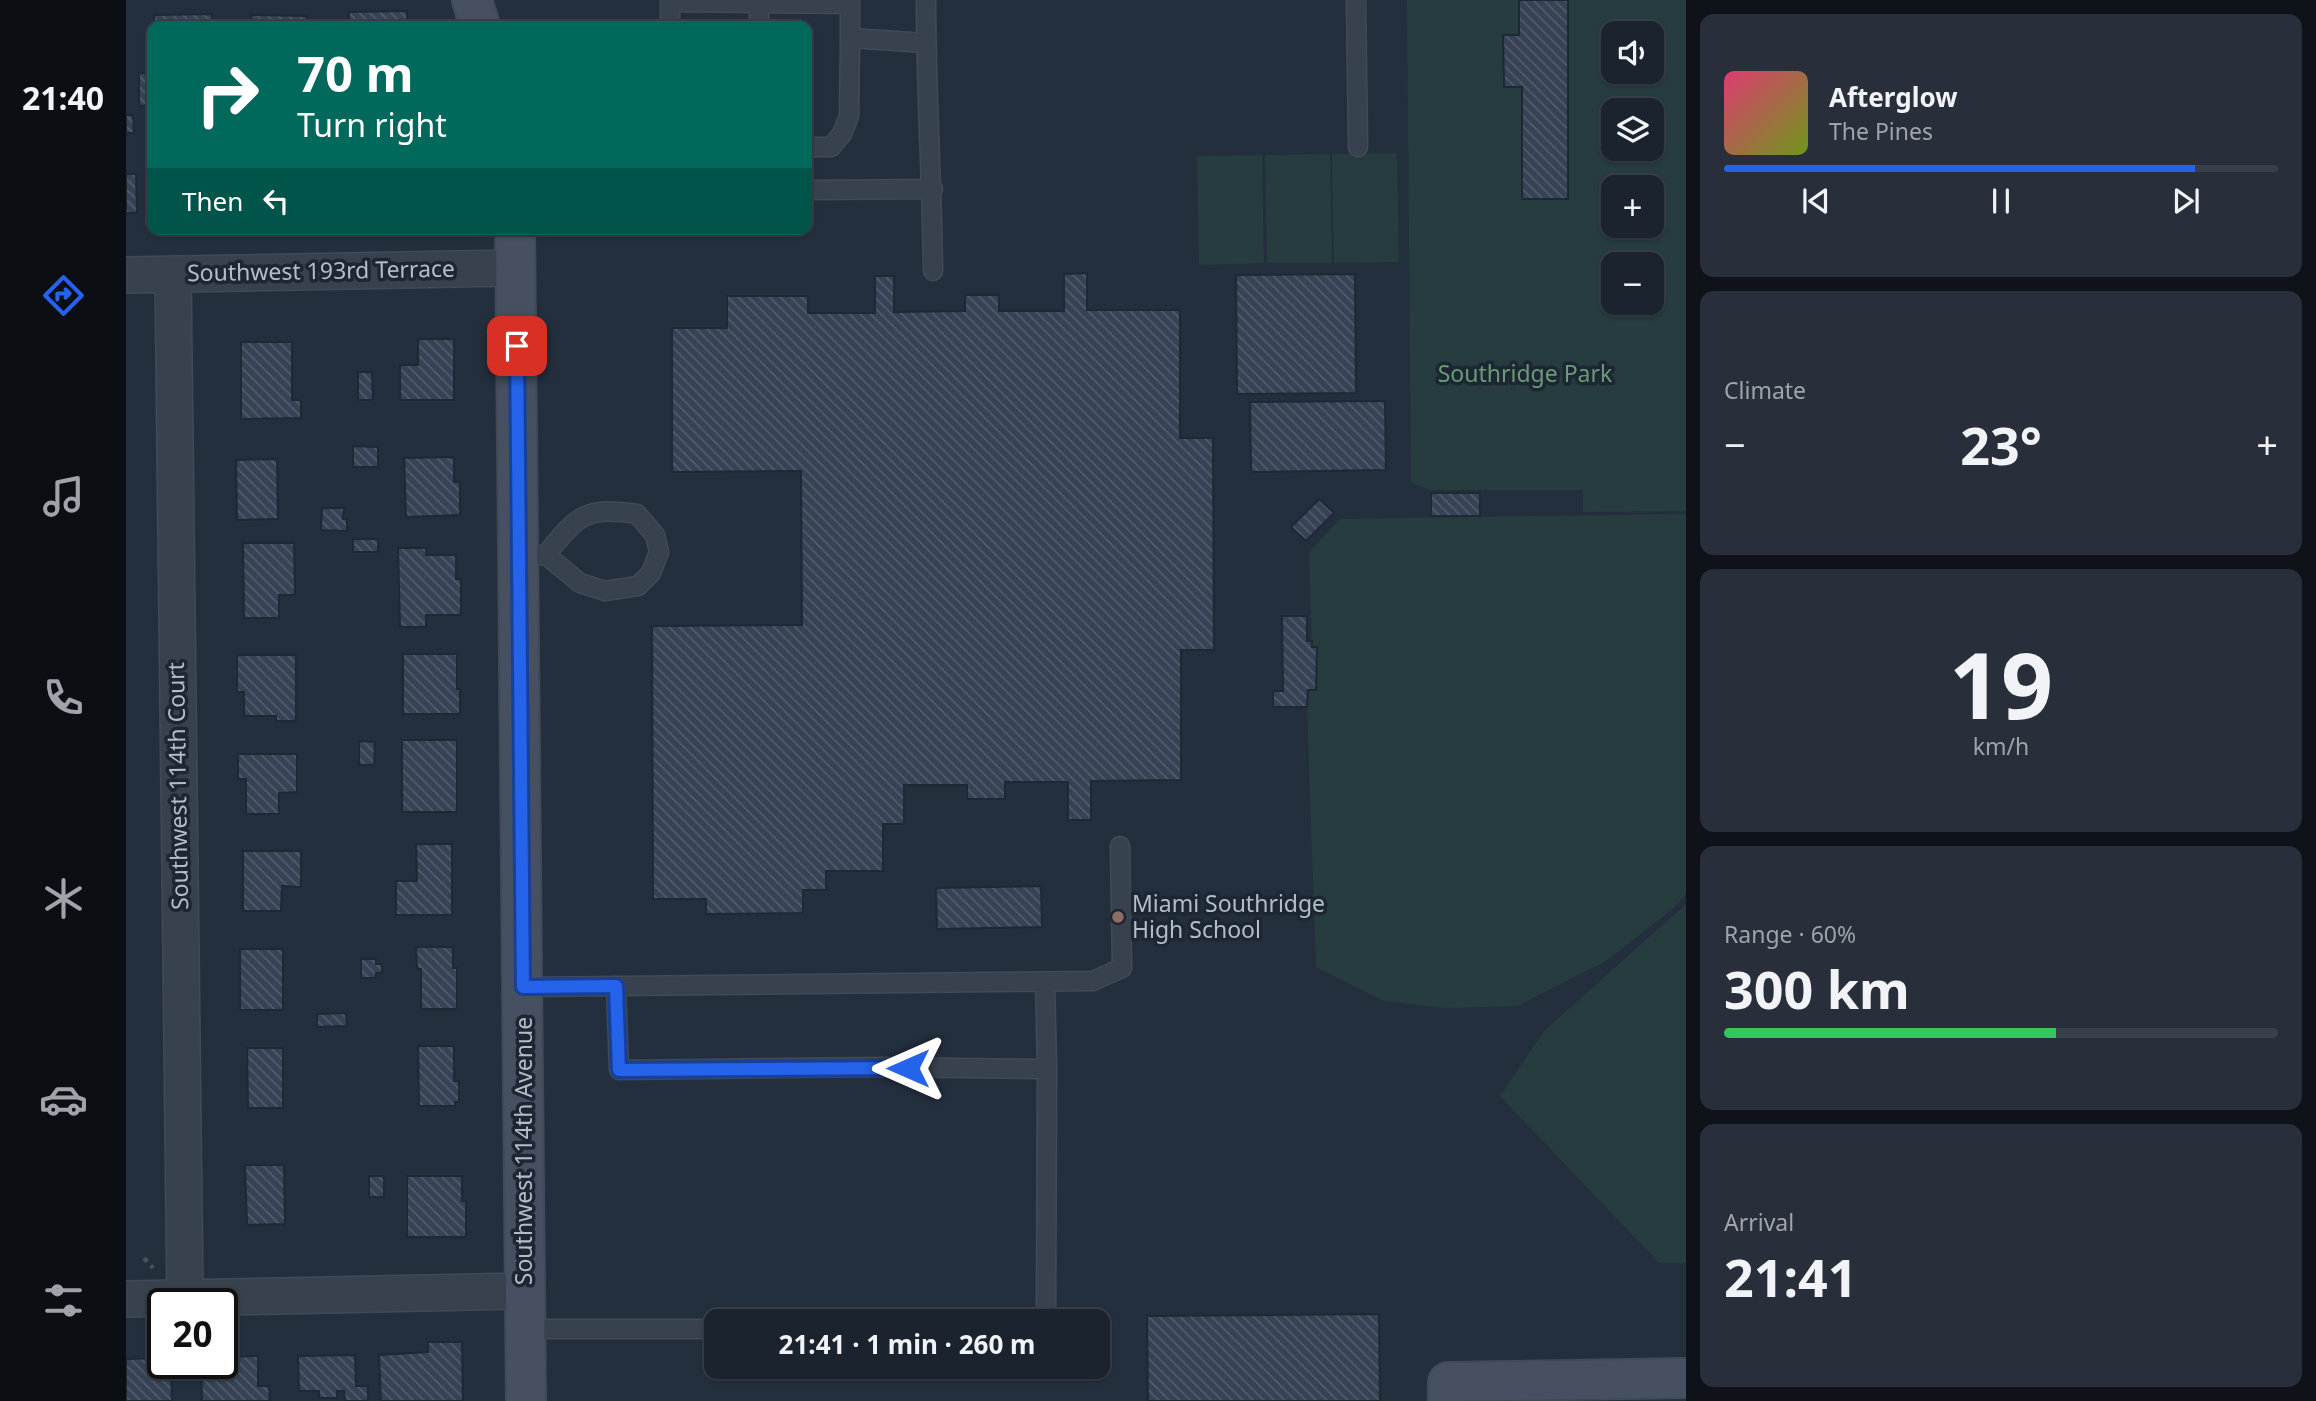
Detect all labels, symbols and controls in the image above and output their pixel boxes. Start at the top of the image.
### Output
map controls [1601,21,1664,315]
button: sound [1601,21,1664,84]
text: 70 m [297,40,414,106]
icon: right [182,49,273,140]
text: 21:40 [22,76,104,119]
text: Afterglow [1829,79,1957,115]
button: layers [1601,98,1664,161]
text: Turn right [297,103,447,146]
text: The Pines [1829,115,1933,147]
button: + [1601,175,1664,238]
icon: left [257,182,295,220]
icon: previous [1797,182,1835,220]
icon: pause [1982,182,2020,220]
icon: next [2167,182,2205,220]
text: Then [182,183,243,219]
street label: Southwest 193rd Terrace [187,252,455,288]
button: − [1601,252,1664,315]
icon: directions [39,271,88,320]
pin [487,316,547,376]
icon: arrive [498,327,536,365]
park label: Southridge Park [1438,357,1613,389]
text: Climate [1724,374,1806,406]
text: 23° [1960,409,2042,480]
text: − [1724,418,1746,470]
text: + [2256,418,2278,470]
icon: music [39,472,88,521]
text: 19 [1949,622,2053,746]
street label: Southwest 114th Court [159,662,195,910]
icon: phone [39,673,88,722]
text: km/h [1973,730,2029,762]
icon: climate [39,874,88,923]
place label: Miami Southridge High School [1132,887,1325,945]
marker: Miami Southridge High School [1110,909,1126,925]
text: Range · 60% [1724,918,1856,950]
text: 300 km [1724,953,1910,1024]
street label: Southwest 114th Avenue [507,1017,539,1285]
position arrow [871,1031,945,1105]
icon: car [39,1075,88,1124]
text: Arrival [1724,1206,1794,1238]
text: 21:41 [1724,1241,1858,1312]
icon: filters [39,1276,88,1325]
speed limit sign: 20 [147,1288,238,1379]
text: 21:41 · 1 min · 260 m [779,1326,1035,1362]

